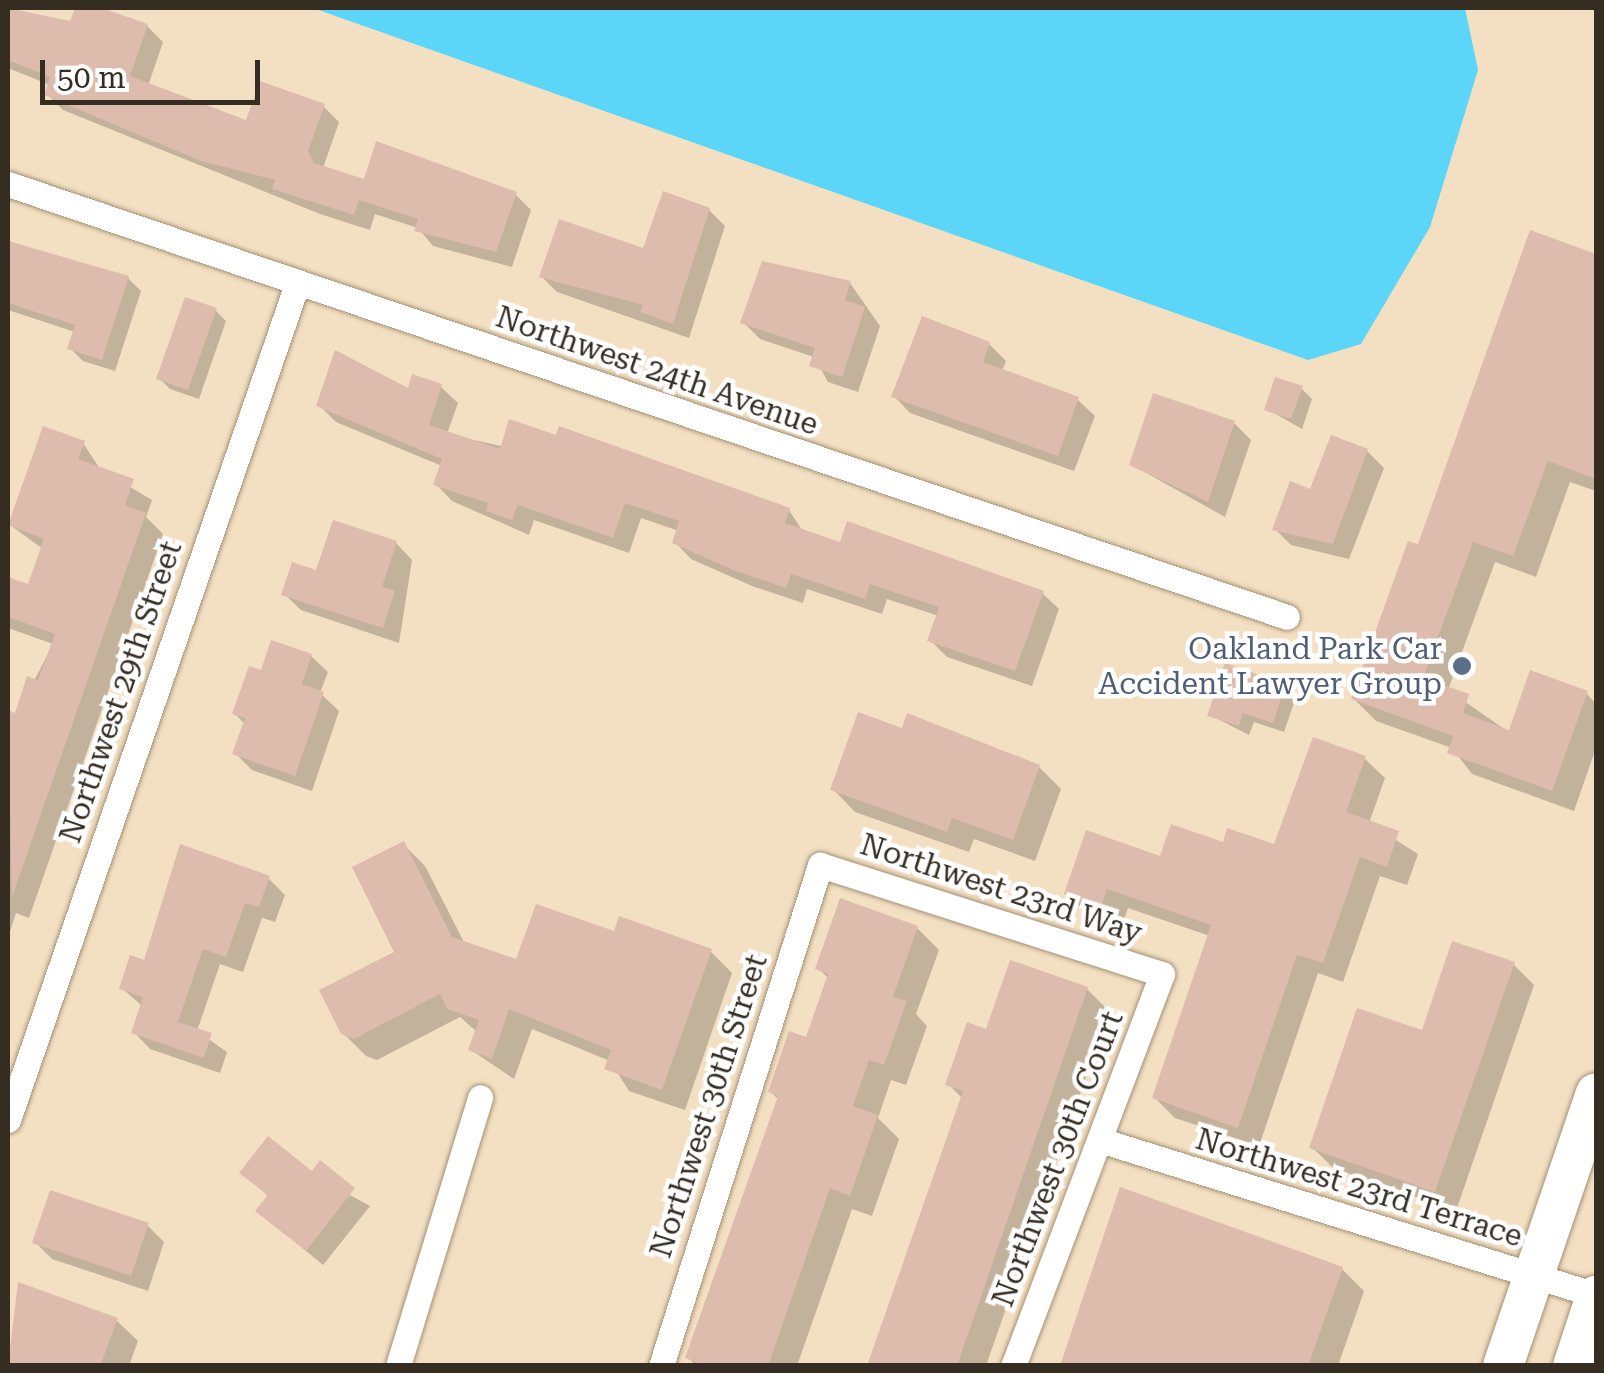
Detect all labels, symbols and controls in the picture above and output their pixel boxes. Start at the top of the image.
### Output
scale bar [45,40,265,102]
text: 50 m [57,60,126,95]
street label: Northwest 24th Avenue [491,299,823,443]
street label: Northwest 29th Street [52,536,190,848]
place label: Oakland Park Car Accident Lawyer Group [1098,631,1442,702]
marker: Oakland Park Car Accident Lawyer Group [1451,655,1473,677]
street label: Northwest 23rd Way [856,826,1146,952]
street label: Northwest 30th Street [643,950,775,1262]
street label: Northwest 30th Court [985,1006,1131,1312]
street label: Northwest 23rd Terrace [1191,1121,1527,1255]

